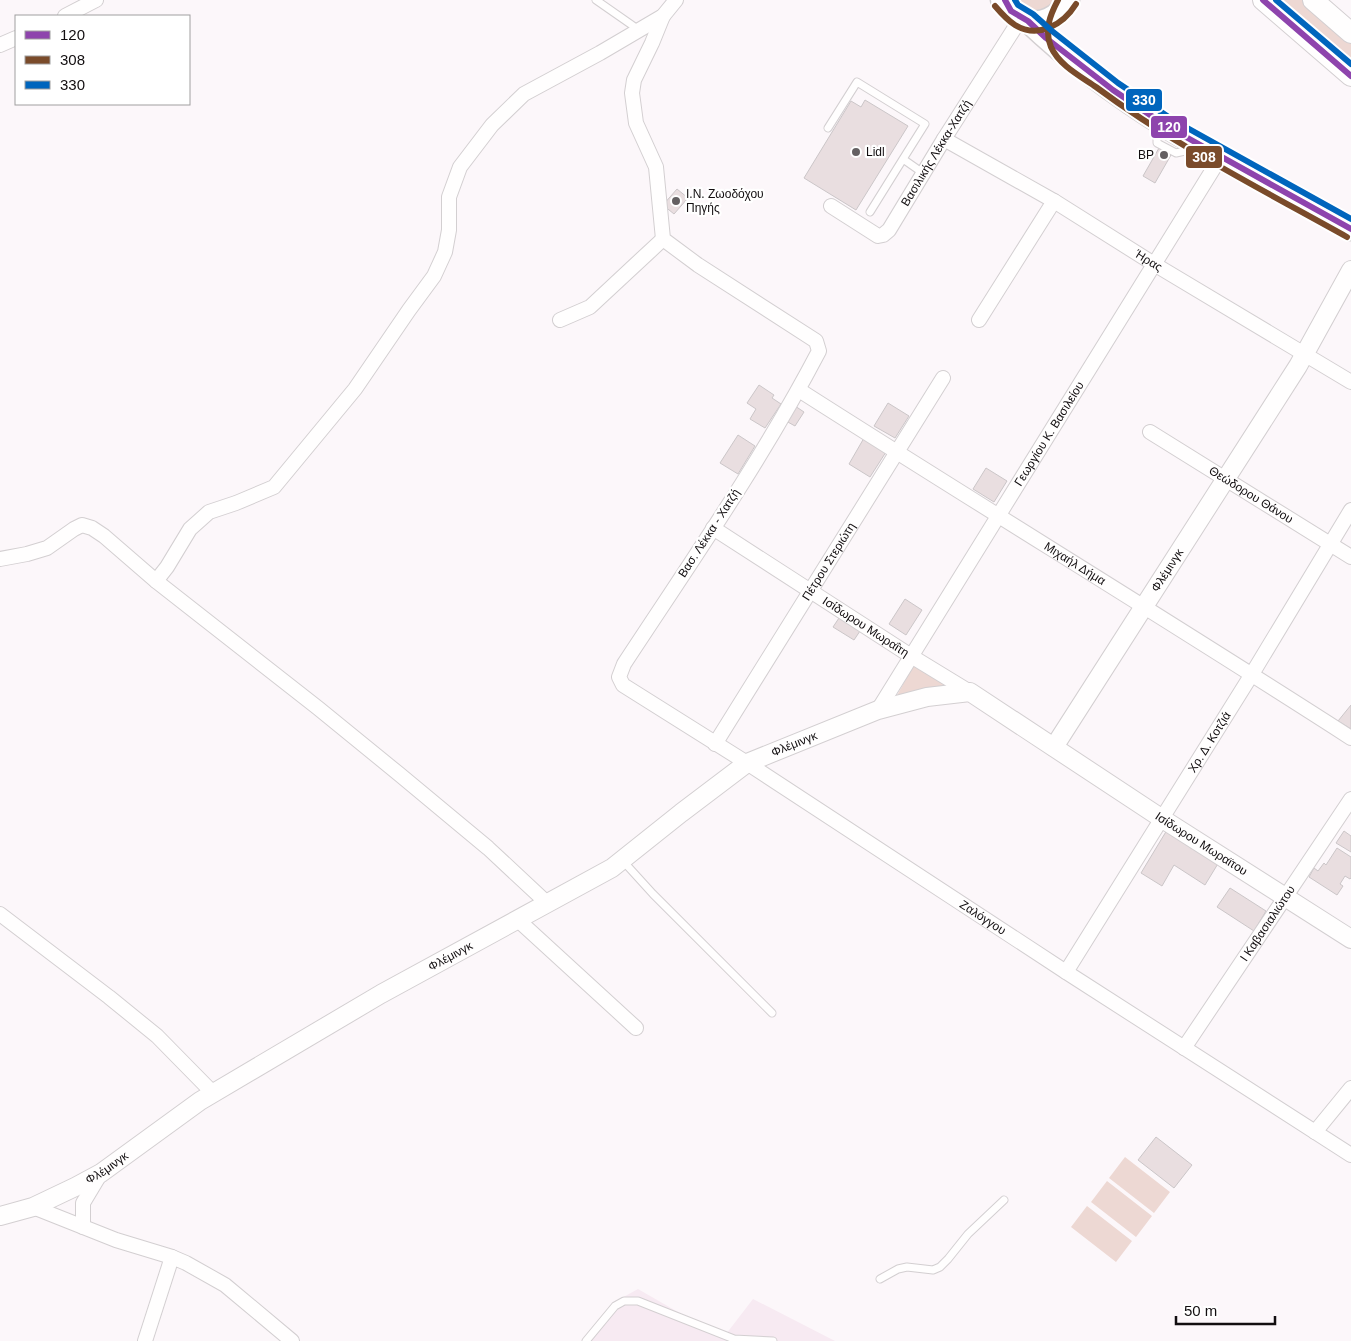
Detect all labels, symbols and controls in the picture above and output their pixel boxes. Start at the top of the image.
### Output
legend [15,15,190,105]
text: 120 [60,26,85,43]
text: 308 [60,51,85,68]
text: 330 [60,76,85,93]
line badge: 330 [1125,88,1163,112]
text: 330 [1132,92,1156,108]
street label: Βασιλικής Λέκκα-Χατζή [898,97,974,209]
line badge: 120 [1150,115,1188,139]
text: 120 [1157,119,1181,135]
place label: Lidl [866,145,885,159]
line badge: 308 [1185,145,1223,169]
marker: Lidl [850,146,862,158]
place label: BP [1138,148,1154,162]
marker: BP [1158,149,1170,161]
text: 308 [1192,149,1216,165]
place label: Ι.Ν. Ζωοδόχου Πηγής [686,187,764,215]
marker: Ι.Ν. Ζωοδόχου Πηγής [670,195,682,207]
street label: Ήρας [1131,246,1165,274]
street label: Γεωργίου Κ. Βασιλείου [1011,379,1087,489]
street label: Θεώδορου Θάνου [1206,463,1296,526]
street label: Βασ. Λέκκα - Χατζή [675,486,743,580]
street label: Πέτρου Στεριώτη [799,520,858,603]
street label: Μιχαήλ Δήμα [1042,539,1108,588]
street label: Φλέμινγκ [1148,545,1187,594]
street label: Ισίδωρου Μωραΐτη [820,594,912,660]
street label: Χρ. Δ. Κοτζιά [1185,709,1234,775]
street label: Φλέμινγκ [769,728,820,759]
street label: Ισίδωρου Μωραϊτου [1153,809,1250,878]
street label: Ι Καβασιαλιώτου [1237,883,1298,964]
street label: Ζαλόγγου [957,897,1008,938]
street label: Φλέμινγκ [426,938,476,974]
street label: Φλέμινγκ [83,1148,132,1187]
scale bar [1176,1294,1275,1326]
text: 50 m [1184,1302,1217,1319]

